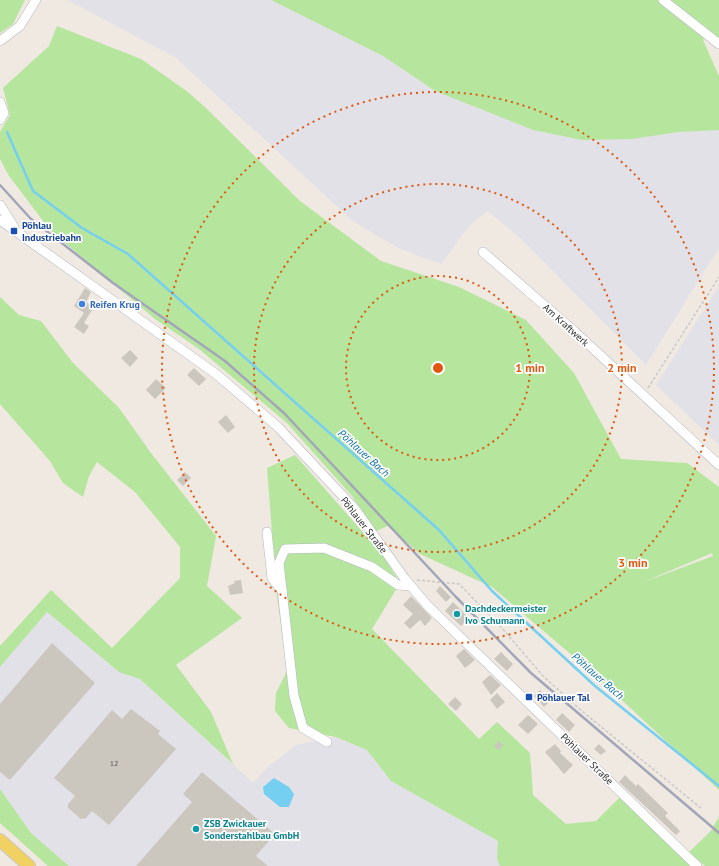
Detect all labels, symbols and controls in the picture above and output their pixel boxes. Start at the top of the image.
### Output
place label: Pöhlau Industriebahn [22,219,81,244]
marker: Pöhlau Industriebahn [9,226,19,236]
place label: Reifen Krug [90,298,140,311]
marker: Reifen Krug [77,299,87,309]
street label: Am Kraftwerk [540,301,592,349]
text: 1 min [515,360,545,375]
text: 2 min [607,360,637,375]
centre of rings [431,361,445,375]
water label: Pöhlauer Bach [335,426,393,480]
street label: Pöhlauer Straße [338,494,390,556]
text: 3 min [618,555,648,570]
place label: Dachdeckermeister Ivo Schumann [465,602,547,627]
marker: Dachdeckermeister Ivo Schumann [452,609,462,619]
water label: Pöhlauer Bach [569,650,627,703]
place label: Pöhlauer Tal [537,691,590,704]
marker: Pöhlauer Tal [524,692,534,702]
street label: Pöhlauer Straße [558,731,616,787]
house number: 12 [110,758,118,768]
place label: ZSB Zwickauer Sonderstahlbau GmbH [204,817,299,842]
marker: ZSB Zwickauer Sonderstahlbau GmbH [191,824,201,834]

